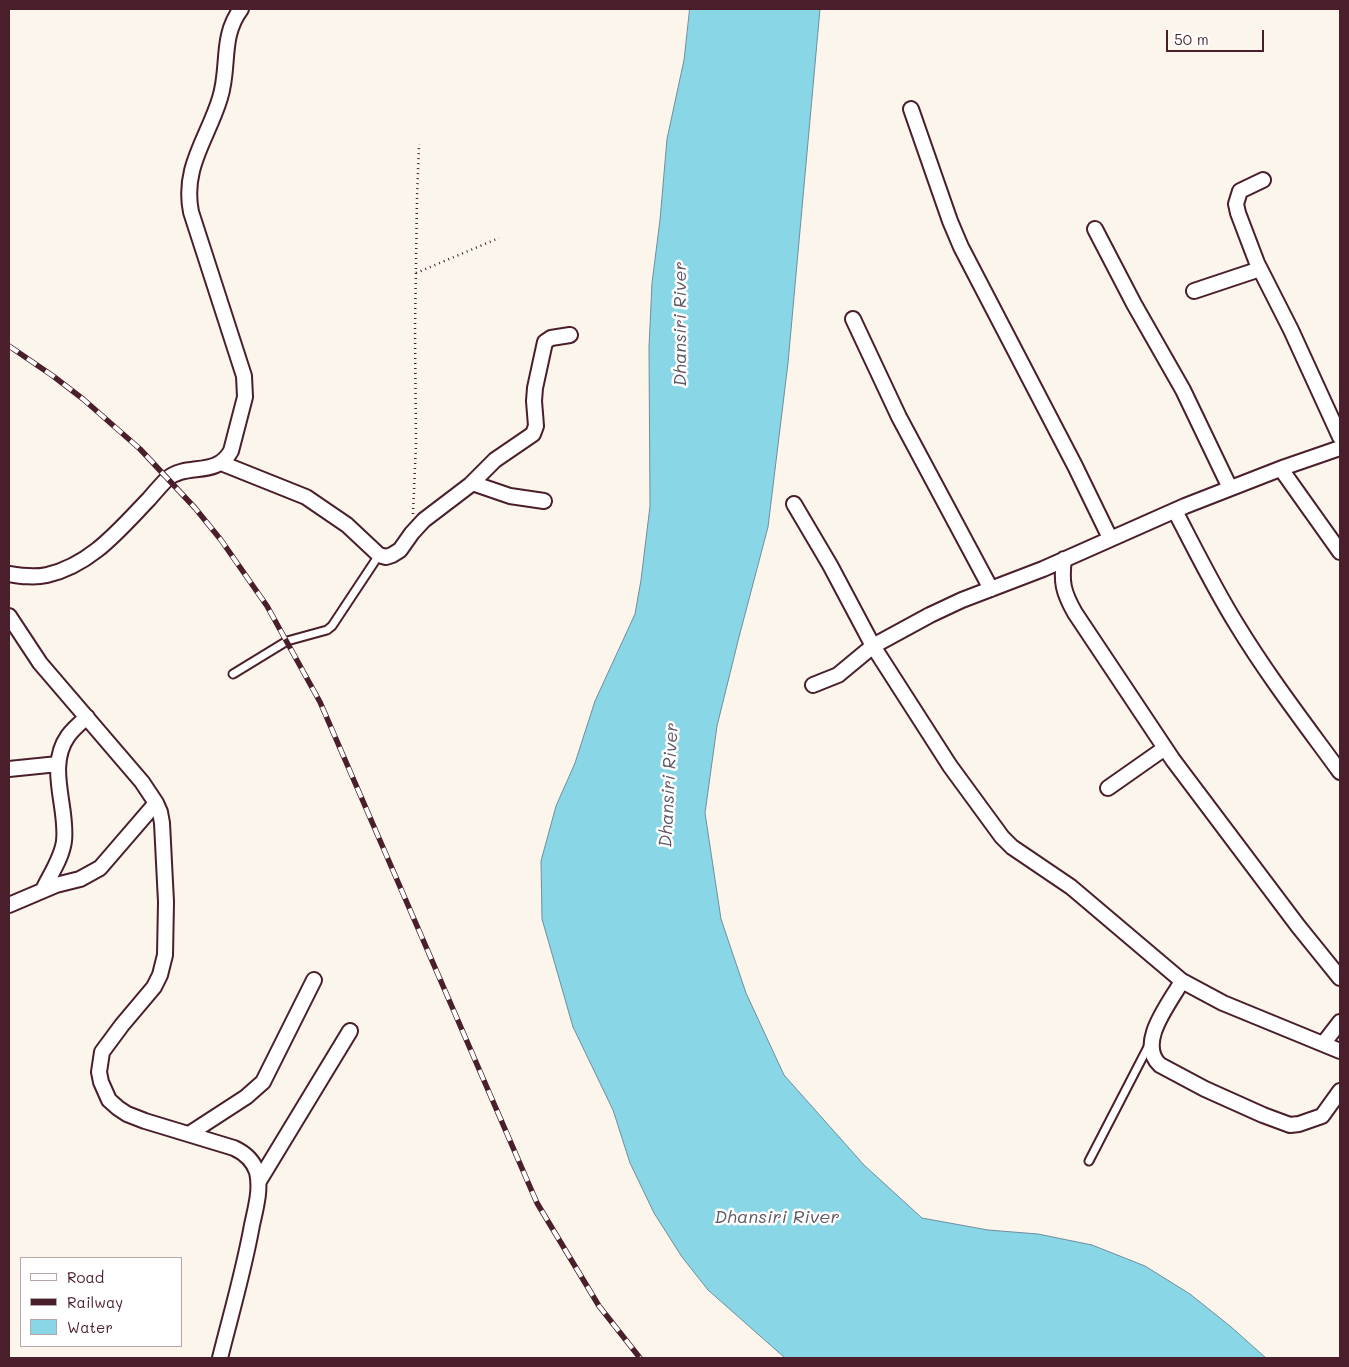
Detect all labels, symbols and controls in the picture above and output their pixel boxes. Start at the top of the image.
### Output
scale bar [1169,20,1266,52]
text: 50 m [1174,29,1209,49]
water label: Dhansiri River [669,261,691,387]
water label: Dhansiri River [655,722,683,848]
water label: Dhansiri River [714,1206,840,1228]
legend [20,1257,182,1347]
text: Road [67,1267,104,1287]
text: Railway [67,1292,123,1312]
text: Water [67,1317,113,1337]

